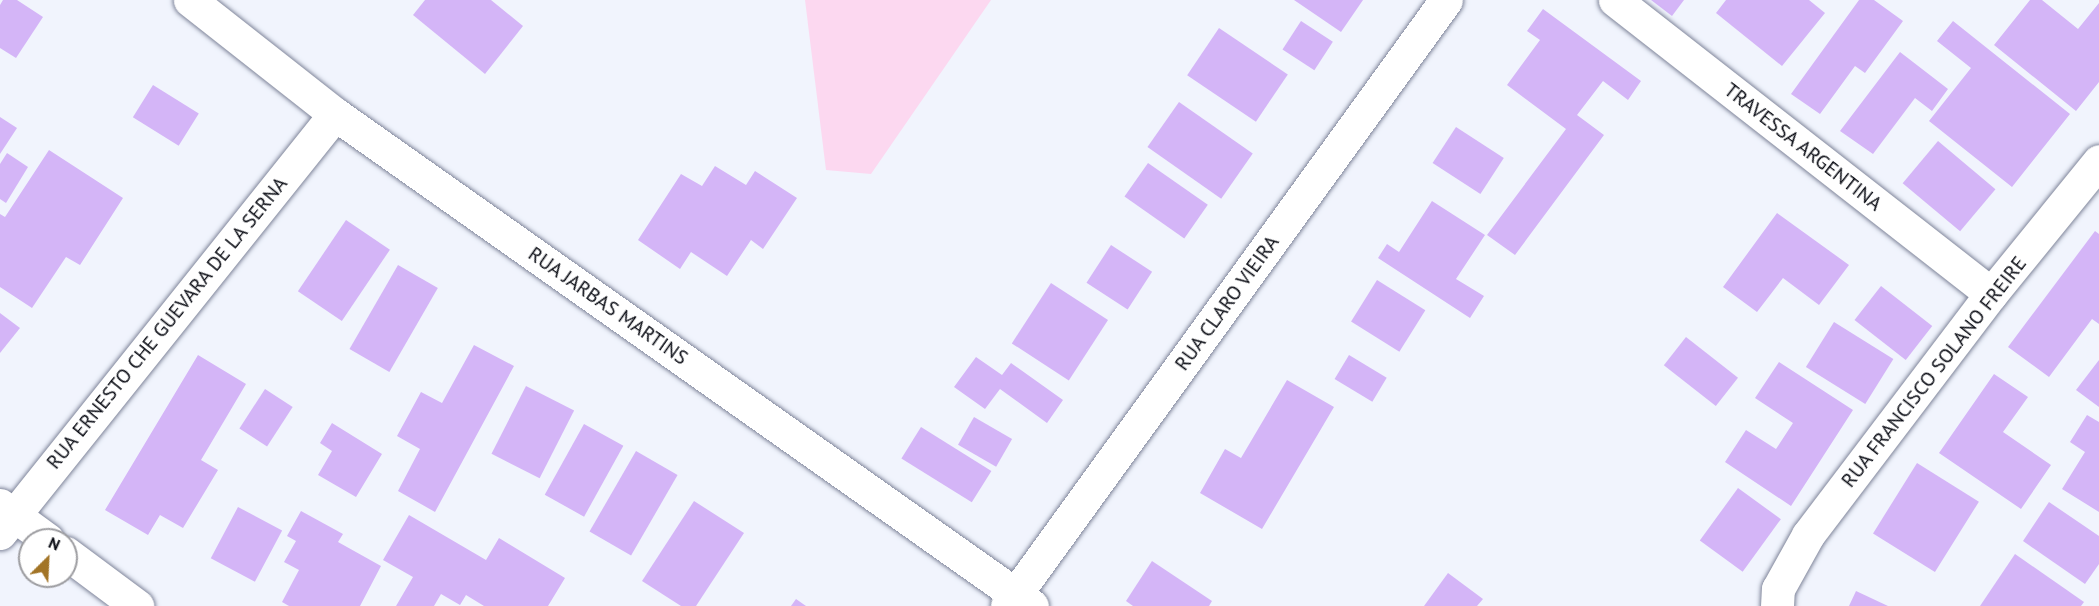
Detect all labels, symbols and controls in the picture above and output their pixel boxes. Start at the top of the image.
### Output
street label: TRAVESSA ARGENTINA [1719,78,1887,216]
street label: RUA ERNESTO CHE GUEVARA DE LA SERNA [41,171,293,475]
street label: RUA CLARO VIEIRA [1170,230,1284,376]
street label: RUA JARBAS MARTINS [523,242,693,370]
street label: RUA FRANCISCO SOLANO FREIRE [1836,252,2032,492]
north arrow [18,528,78,588]
text: N [46,532,63,555]

